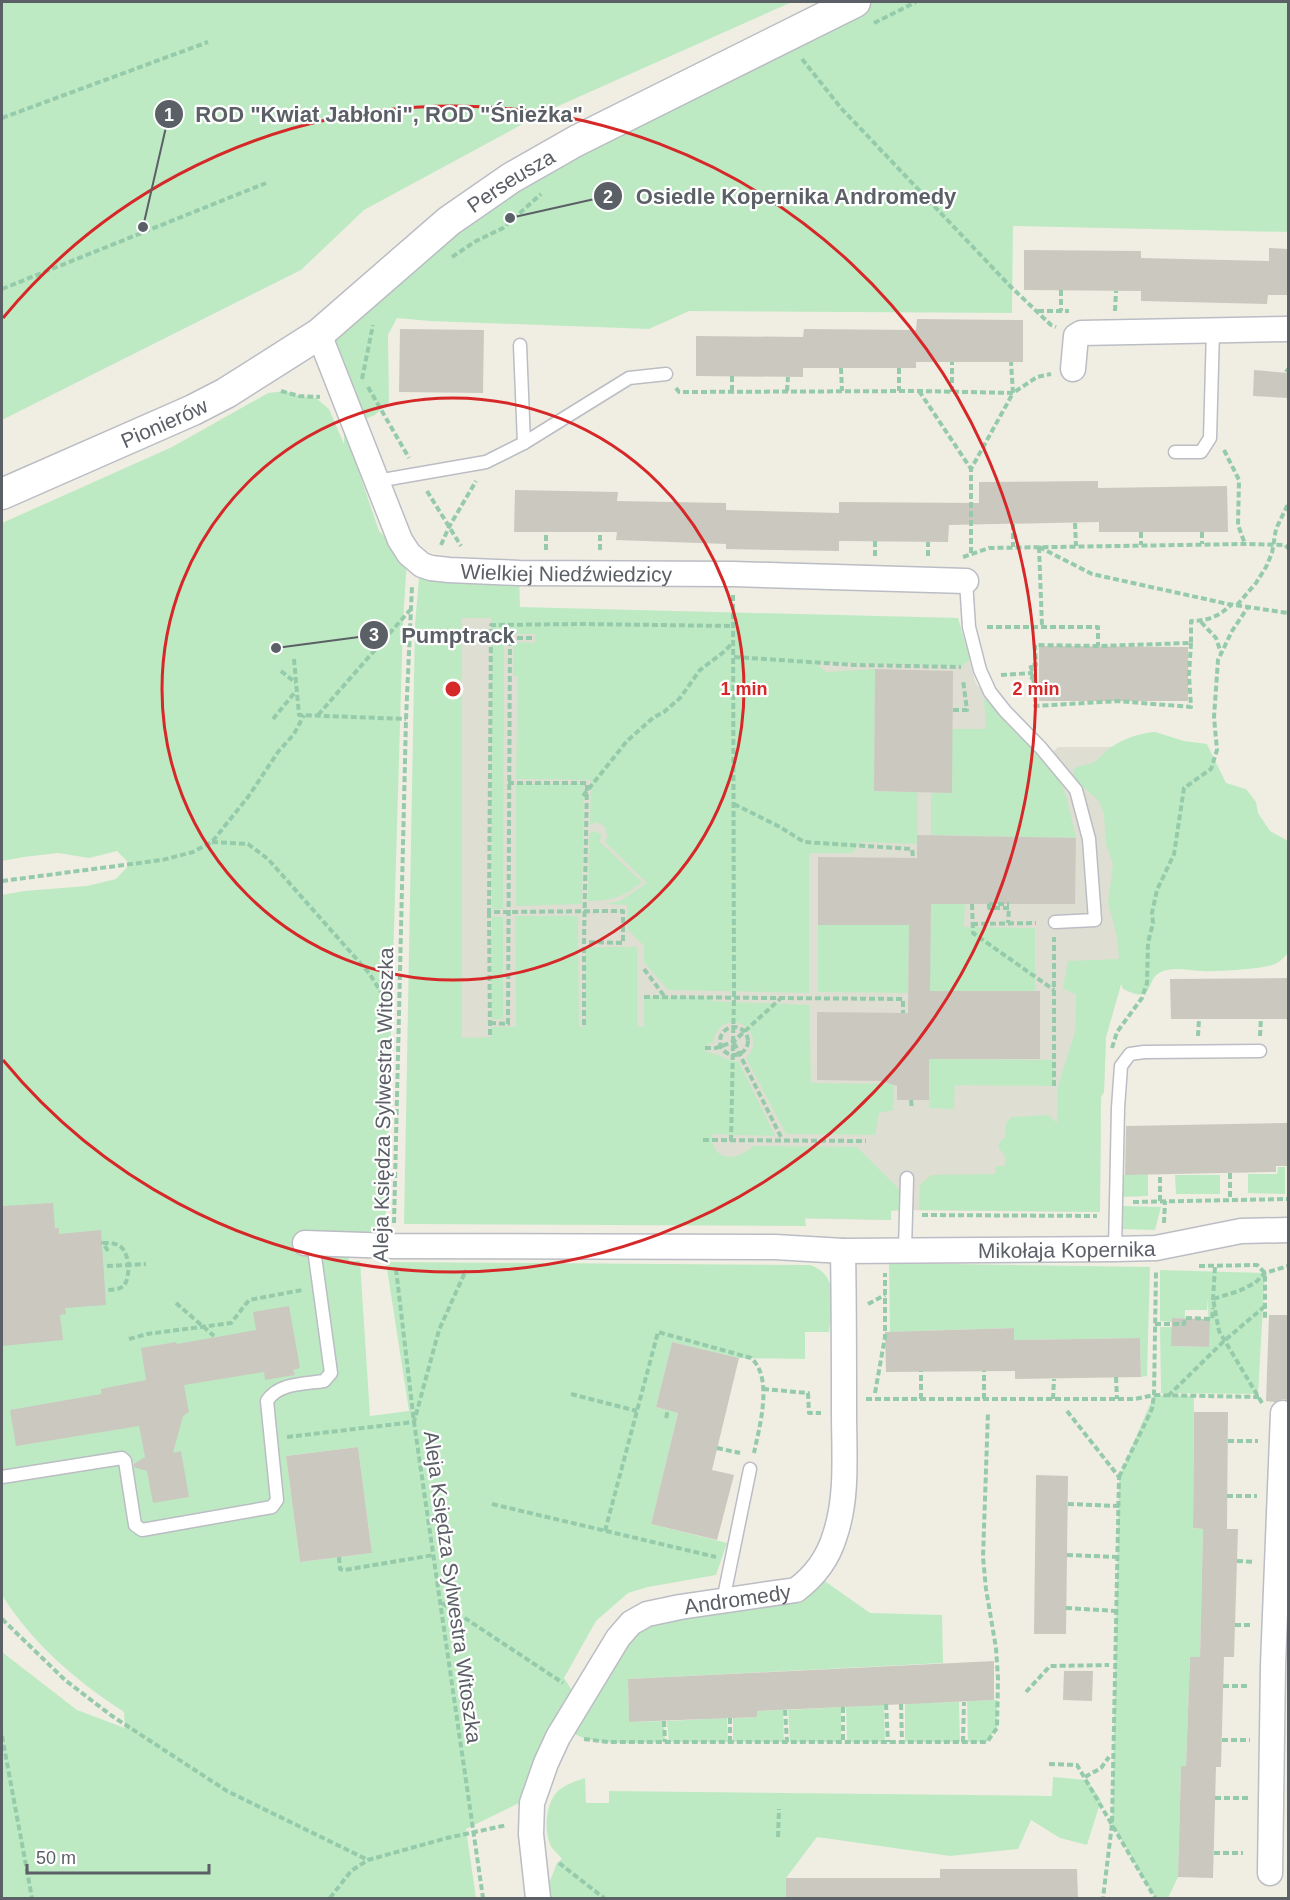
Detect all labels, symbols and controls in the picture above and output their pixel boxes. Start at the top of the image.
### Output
callout: ROD "Kwiat Jabłoni", ROD "Śnieżka" [154,94,595,134]
text: ROD "Kwiat Jabłoni", ROD "Śnieżka" [195,102,583,127]
text: 1 [164,105,174,125]
street label: Perseusza [462,144,559,217]
callout: Osiedle Kopernika Andromedy [593,176,969,216]
text: Osiedle Kopernika Andromedy [636,184,957,209]
text: 2 [603,187,613,207]
street label: Pionierów [117,393,212,452]
street label: Wielkiej Niedźwiedzicy [460,559,673,585]
callout: Pumptrack [359,615,526,655]
text: Pumptrack [401,623,516,648]
text: 3 [369,625,379,645]
centre of rings [443,679,463,699]
text: 1 min [720,679,768,699]
text: 2 min [1012,679,1060,699]
street label: Aleja Księdza Sylwestra Witoszka [369,947,397,1263]
street label: Mikołaja Kopernika [978,1237,1156,1262]
street label: Aleja Księdza Sylwestra Witoszka [420,1429,486,1745]
street label: Andromedy [682,1579,793,1618]
scale bar [27,1837,208,1875]
text: 50 m [36,1848,76,1868]

